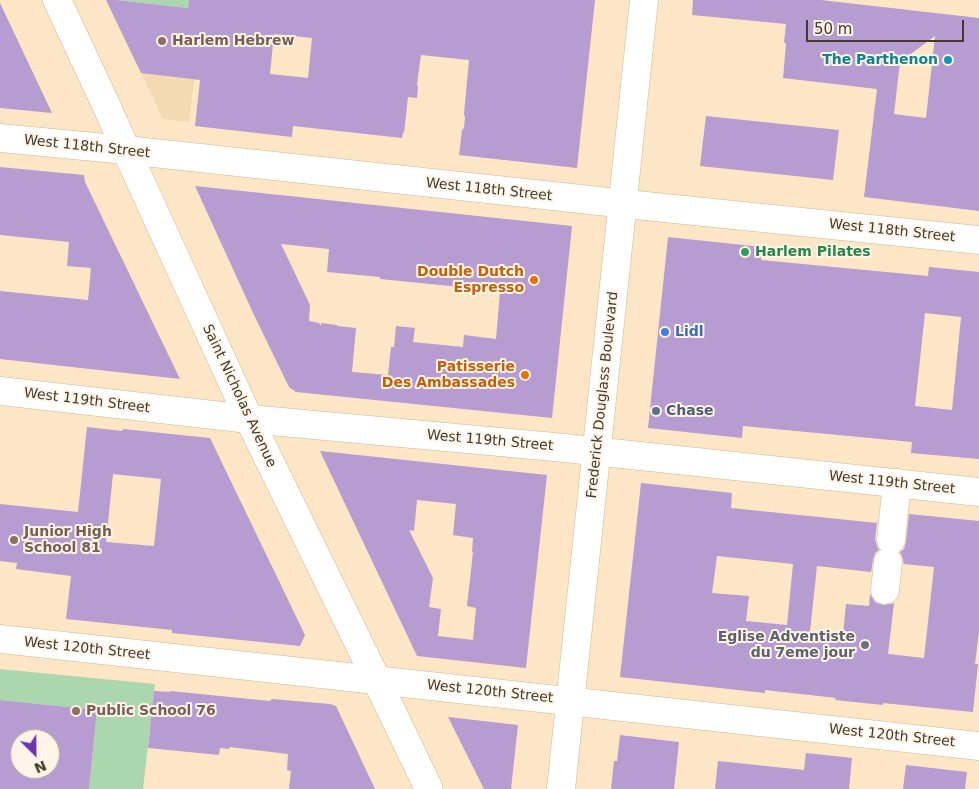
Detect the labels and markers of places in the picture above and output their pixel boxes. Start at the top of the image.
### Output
place label: Harlem Hebrew [172,33,294,49]
marker: Harlem Hebrew [156,35,168,47]
place label: The Parthenon [822,52,938,68]
marker: The Parthenon [942,54,954,66]
place label: Harlem Pilates [755,244,871,260]
marker: Harlem Pilates [739,246,751,258]
place label: Double Dutch Espresso [417,264,524,296]
marker: Double Dutch Espresso [528,274,540,286]
place label: Lidl [675,324,704,340]
marker: Lidl [659,326,671,338]
place label: Patisserie Des Ambassades [382,359,515,392]
marker: Patisserie Des Ambassades [519,369,531,381]
place label: Chase [666,403,714,419]
marker: Chase [650,405,662,417]
place label: Junior High School 81 [24,524,112,556]
marker: Junior High School 81 [8,534,20,546]
place label: Eglise Adventiste du 7eme jour [718,629,855,662]
marker: Eglise Adventiste du 7eme jour [859,639,871,651]
place label: Public School 76 [86,703,216,719]
marker: Public School 76 [70,705,82,717]

